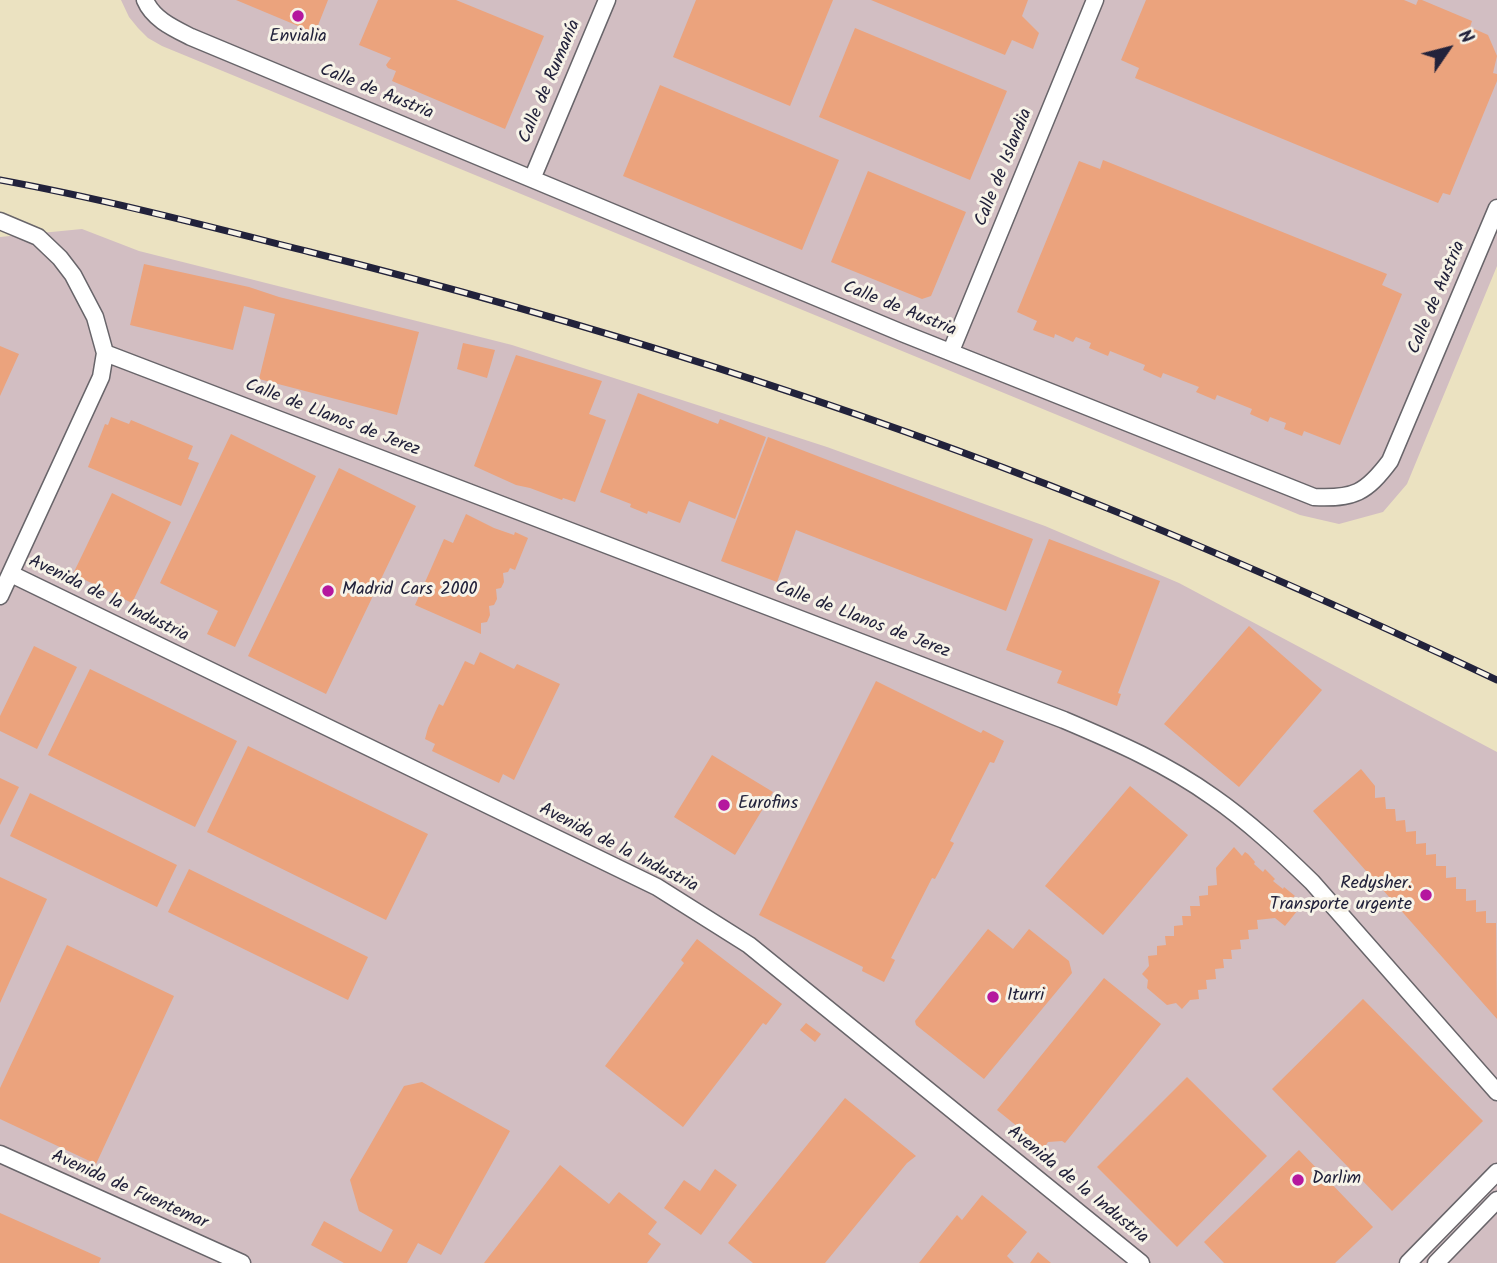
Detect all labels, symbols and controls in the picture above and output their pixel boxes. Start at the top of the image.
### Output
marker: Envialia [290,8,306,24]
north arrow [1413,14,1483,84]
street label: Calle de Rumanía [515,17,587,147]
text: N [1449,23,1481,50]
place label: Envialia [269,27,327,49]
street label: Calle de Austria [316,60,436,126]
street label: Calle de Islandia [972,106,1038,230]
street label: Calle de Austria [1405,238,1471,358]
street label: Calle de Austria [839,277,959,343]
street label: Calle de Llanos de Jerez [241,376,423,462]
street label: Avenida de la Industria [24,552,192,648]
street label: Calle de Llanos de Jerez [771,578,953,664]
place label: Madrid Cars 2000 [342,580,478,602]
marker: Madrid Cars 2000 [320,583,336,599]
place label: Eurofins [738,794,798,816]
marker: Eurofins [716,797,732,813]
street label: Avenida de la Industria [535,800,701,898]
place label: Redysher. Transporte urgente [1270,874,1412,917]
marker: Redysher. Transporte urgente [1418,887,1434,903]
place label: Iturri [1007,986,1044,1008]
marker: Iturri [985,989,1001,1005]
street label: Avenida de la Industria [1002,1122,1152,1250]
street label: Avenida de Fuentemar [47,1147,211,1235]
place label: Darlim [1312,1169,1361,1191]
marker: Darlim [1290,1172,1306,1188]

